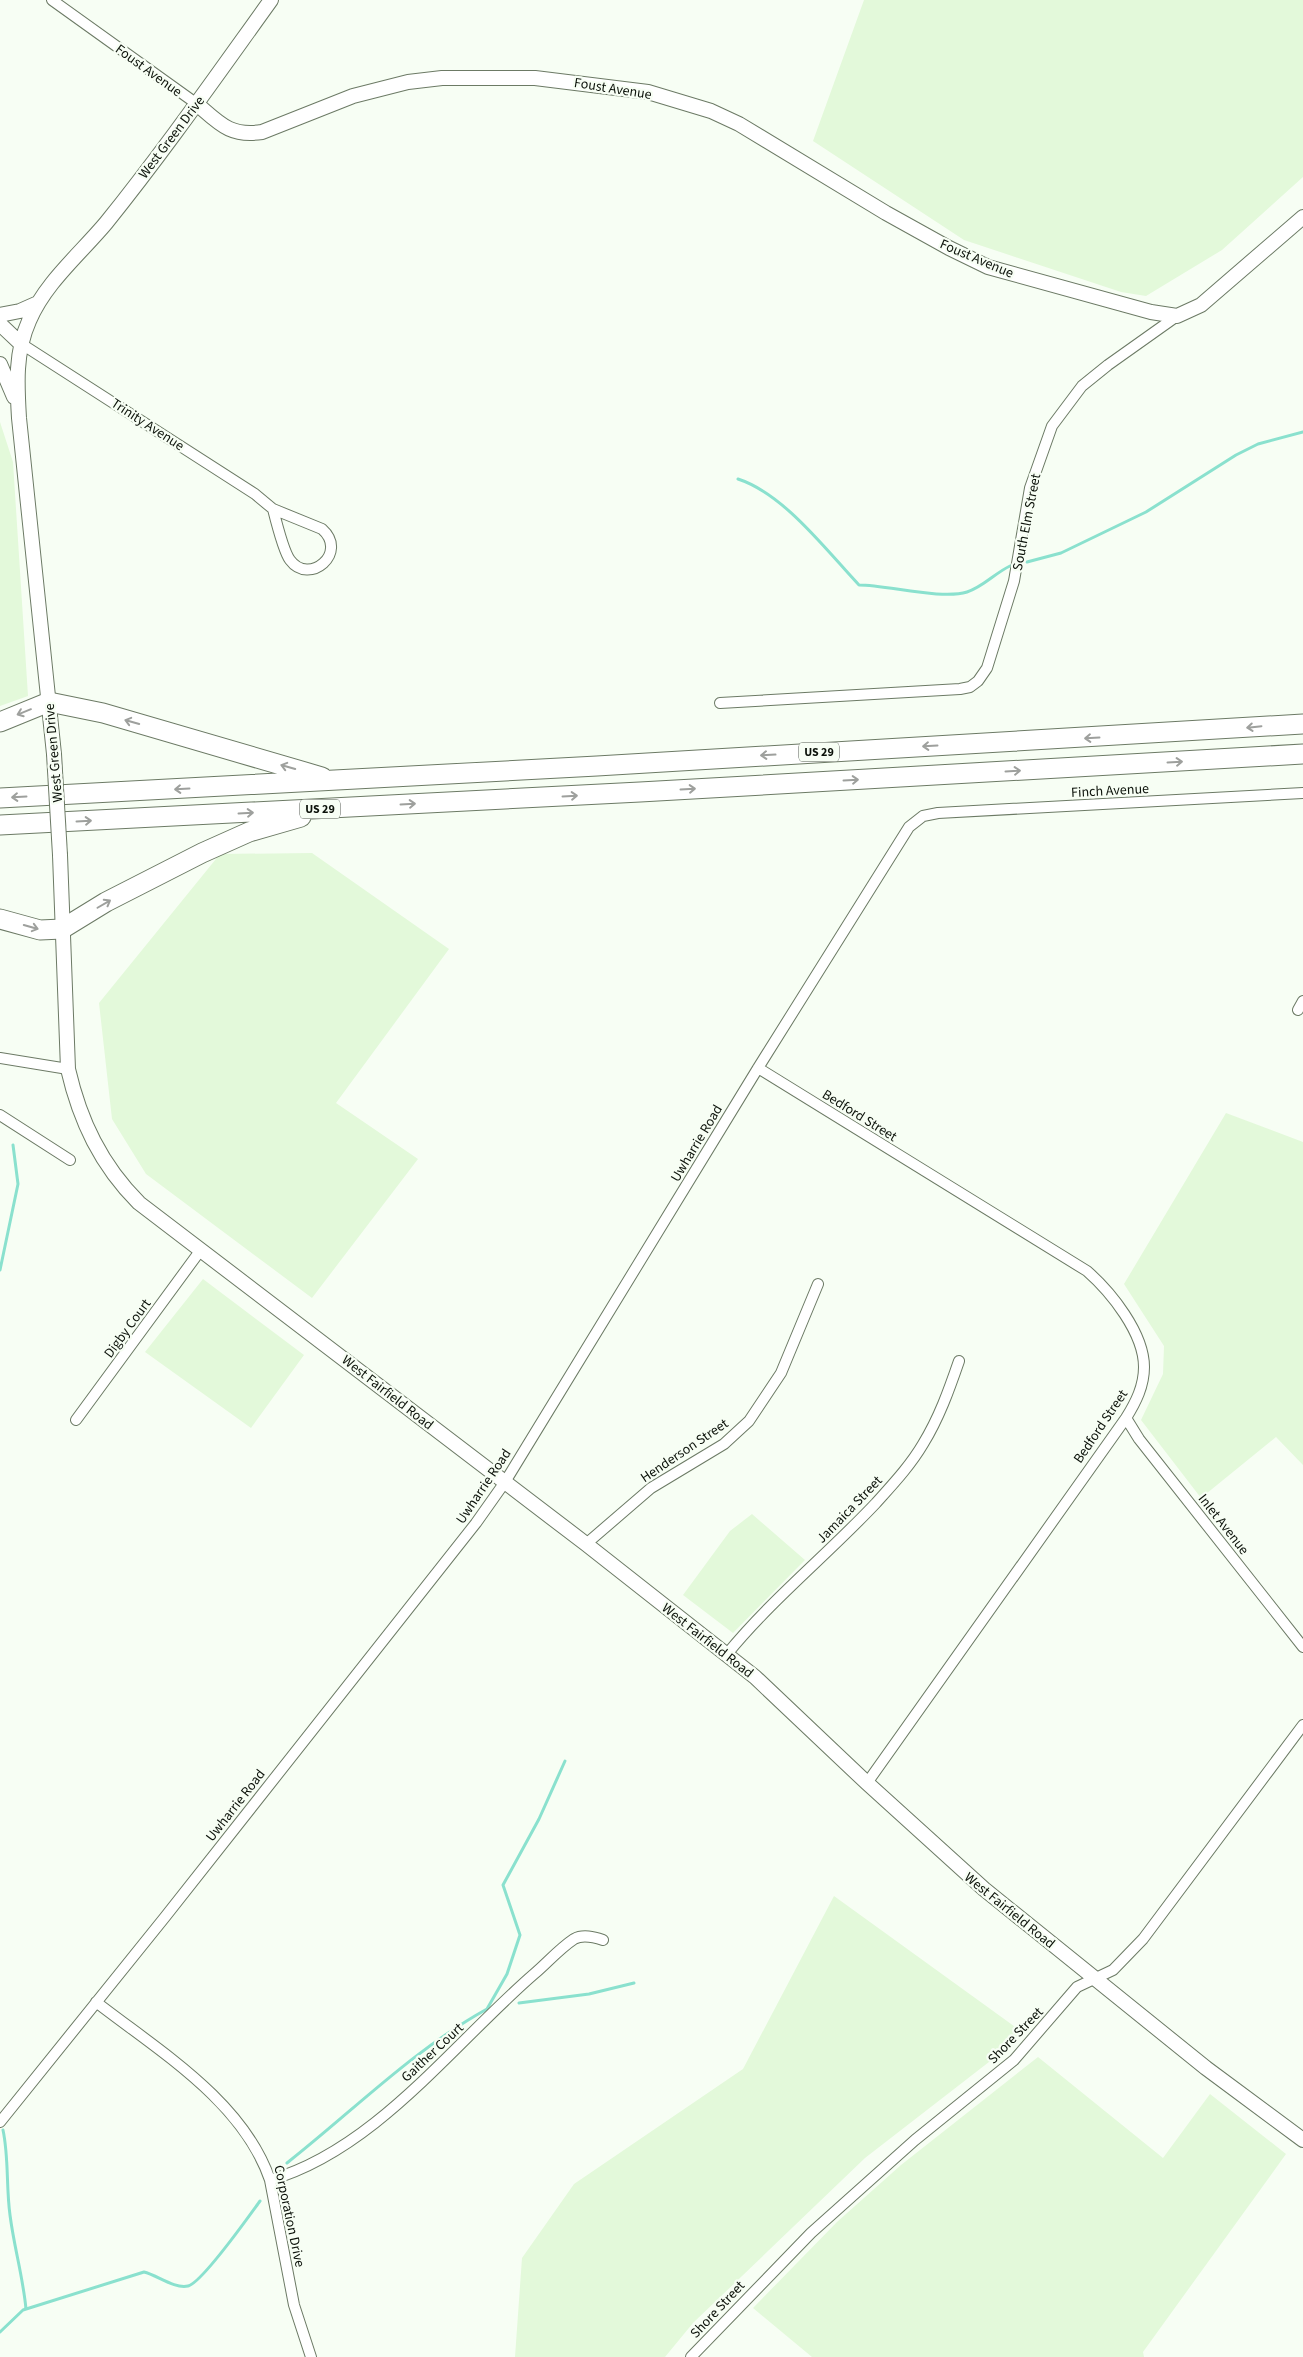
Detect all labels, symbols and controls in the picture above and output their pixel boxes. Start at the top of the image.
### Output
street label: Foust Avenue [111,40,186,102]
street label: Foust Avenue [573,73,653,105]
street label: West Green Drive [134,92,210,183]
street label: Foust Avenue [937,234,1017,283]
street label: Trinity Avenue [107,394,188,456]
street label: South Elm Street [1008,472,1046,572]
street label: West Green Drive [40,703,68,803]
one-way arrow [17,707,32,717]
one-way arrow [125,716,141,726]
one-way arrow [1247,723,1263,732]
one-way arrow [1085,733,1101,742]
road number: US 29 [799,742,839,762]
one-way arrow [922,742,938,751]
one-way arrow [760,751,776,760]
one-way arrow [1167,757,1183,766]
one-way arrow [281,761,297,771]
one-way arrow [1005,766,1021,775]
one-way arrow [842,776,858,785]
street label: Finch Avenue [1071,779,1150,803]
one-way arrow [174,784,190,793]
one-way arrow [680,785,696,794]
one-way arrow [562,791,578,800]
one-way arrow [12,793,28,802]
road number: US 29 [300,800,340,819]
one-way arrow [400,800,416,809]
one-way arrow [238,808,254,817]
one-way arrow [75,816,91,825]
one-way arrow [96,898,110,908]
one-way arrow [22,923,38,933]
street label: Bedford Street [818,1085,901,1147]
street label: Uwharrie Road [666,1101,728,1186]
street label: Digby Court [99,1295,156,1362]
street label: West Fairfield Road [337,1351,437,1435]
street label: Bedford Street [1069,1386,1133,1467]
street label: Henderson Street [637,1414,733,1488]
street label: Uwharrie Road [451,1445,516,1528]
street label: Jamaica Street [812,1471,887,1548]
street label: Inlet Avenue [1193,1490,1253,1559]
street label: West Fairfield Road [657,1599,757,1683]
street label: Uwharrie Road [201,1765,270,1846]
street label: West Fairfield Road [960,1868,1059,1954]
street label: Shore Street [983,2003,1048,2069]
street label: Gaither Court [397,2018,469,2087]
street label: Corporation Drive [268,2163,310,2269]
street label: Shore Street [686,2276,750,2343]

